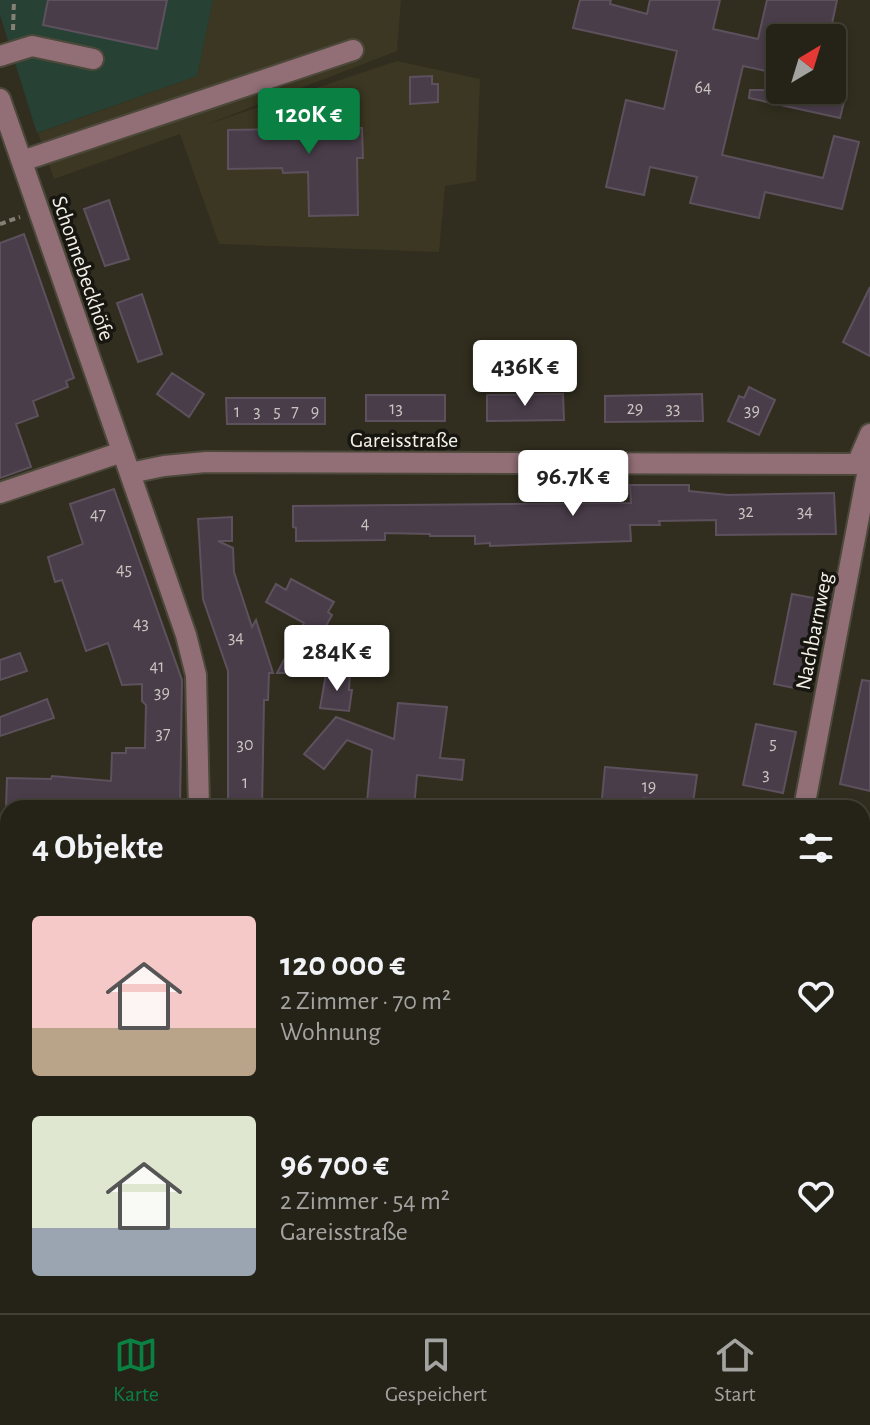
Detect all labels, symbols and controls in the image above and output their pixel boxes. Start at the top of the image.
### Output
north arrow [766,24,846,104]
map controls [766,24,846,104]
house number: 64 [694,79,712,97]
pin: 120K € [244,88,374,156]
text: 120K € [276,101,342,127]
street label: Schonnebeckhöfe [48,193,118,343]
pin: 436K € [460,340,590,408]
text: 436K € [491,353,559,379]
house number: 13 [389,400,403,418]
house number: 29 [627,400,643,418]
house number: 33 [666,400,680,418]
house number: 39 [744,402,760,420]
house number: 1 [234,403,240,421]
house number: 3 [253,403,261,421]
house number: 5 [273,403,281,421]
house number: 7 [291,403,299,421]
house number: 9 [311,403,319,421]
street label: Gareisstraße [350,429,458,451]
pin: 96.7K € [499,450,647,518]
text: 96.7K € [536,463,610,489]
house number: 32 [738,503,754,521]
house number: 34 [797,503,813,521]
house number: 47 [90,506,106,524]
house number: 4 [361,515,370,533]
house number: 45 [116,561,132,579]
street label: Nachbarnweg [792,570,836,692]
house number: 43 [133,615,149,633]
pin: 284K € [272,625,402,693]
house number: 34 [228,629,244,647]
text: 284K € [302,638,372,664]
house number: 41 [150,658,164,676]
house number: 39 [154,684,170,702]
house number: 37 [156,725,170,743]
house number: 5 [769,735,777,753]
house number: 30 [237,736,253,754]
house number: 3 [762,766,770,784]
house number: 1 [242,774,248,792]
house number: 19 [642,778,656,796]
icon: filters [794,826,838,870]
text: 4 Objekte [32,831,164,865]
icon: home [96,948,192,1044]
text: 120 000 € [280,948,405,982]
icon: heart [794,974,838,1018]
text: 2 Zimmer · 70 m² [280,988,451,1014]
text: Wohnung [280,1019,381,1045]
icon: home [96,1148,192,1244]
text: 96 700 € [280,1148,389,1182]
icon: heart [794,1174,838,1218]
text: 2 Zimmer · 54 m² [280,1188,450,1214]
text: Gareisstraße [280,1219,408,1245]
tab: Karte [113,1333,159,1407]
tab: Gespeichert [385,1333,487,1407]
tab: Start [713,1333,757,1407]

